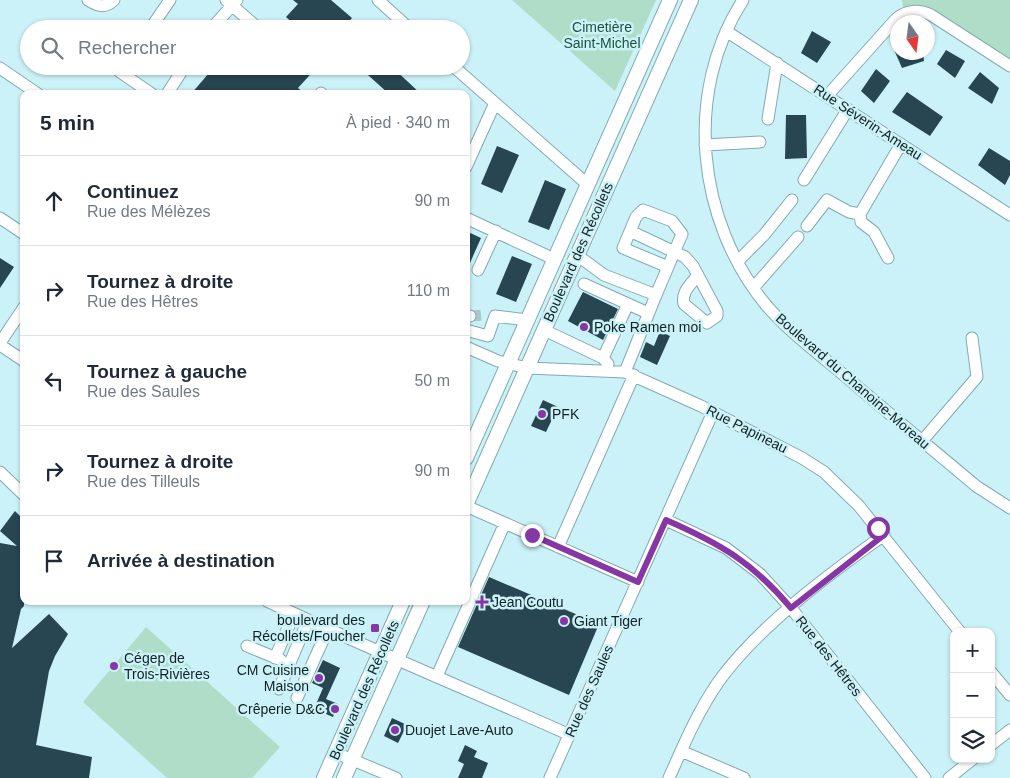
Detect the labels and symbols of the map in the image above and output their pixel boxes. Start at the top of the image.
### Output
north arrow [890,15,935,60]
park label: Cimetière Saint-Michel [563,19,641,51]
street label: Rue Séverin-Ameau [811,81,925,163]
street label: Boulevard des Récollets [540,180,616,324]
street label: Boulevard du Chanoine-Moreau [773,310,933,452]
place label: Poke Ramen moi [594,319,701,335]
marker: Poke Ramen moi [578,321,590,333]
street label: Rue Papineau [704,402,790,456]
place label: PFK [552,406,580,422]
marker: PFK [536,408,548,420]
route start [867,517,890,540]
route end [521,524,544,547]
place label: Jean Coutu [492,594,564,610]
marker: Jean Coutu [476,596,488,608]
place label: boulevard des Récollets/Foucher [252,612,365,644]
place label: Giant Tiger [574,613,643,629]
street label: Rue des Hêtres [793,613,865,699]
marker: Giant Tiger [558,615,570,627]
street label: Boulevard des Récollets [326,618,402,762]
marker: boulevard des Récollets/Foucher [369,622,381,634]
street label: Rue des Saules [562,643,616,739]
place label: Cégep de Trois-Rivières [124,650,210,682]
marker: Cégep de Trois-Rivières [108,660,120,672]
place label: CM Cuisine Maison [237,662,309,694]
marker: CM Cuisine Maison [313,672,325,684]
place label: Crêperie D&C [238,701,325,717]
marker: Crêperie D&C [329,703,341,715]
place label: Duojet Lave-Auto [405,722,513,738]
marker: Duojet Lave-Auto [389,724,401,736]

